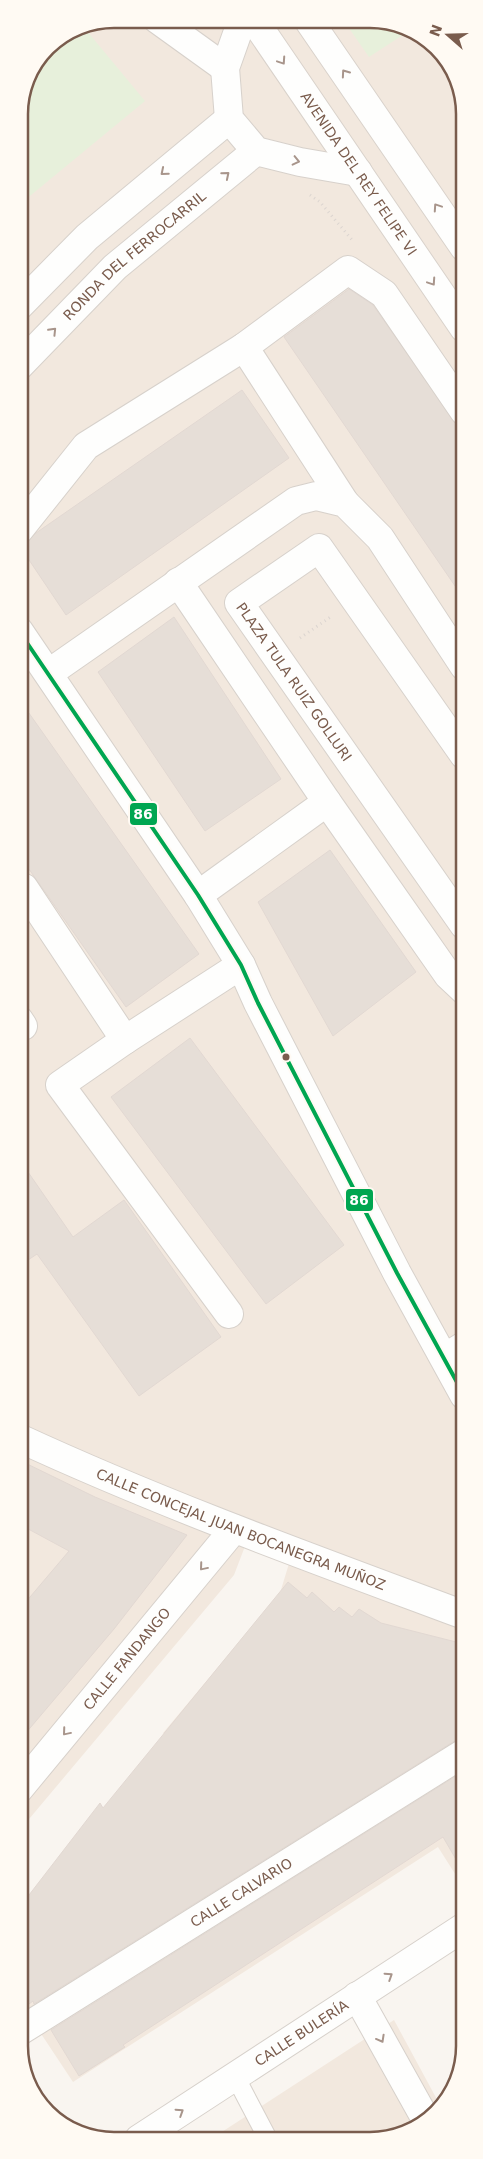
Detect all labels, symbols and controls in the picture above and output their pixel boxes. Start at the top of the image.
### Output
north arrow [423,10,473,60]
text: N [426,22,445,39]
one-way arrow [275,55,285,64]
one-way arrow [342,69,351,79]
street label: AVENIDA DEL REY FELIPE VI [297,89,420,258]
one-way arrow [292,155,301,166]
one-way arrow [161,167,170,176]
one-way arrow [220,172,229,181]
street label: RONDA DEL FERROCARRIL [60,188,209,323]
one-way arrow [433,203,443,212]
one-way arrow [426,276,435,285]
one-way arrow [47,328,56,337]
street label: PLAZA TULA RUIZ GOLLURI [233,599,355,764]
line badge: 86 [129,802,158,826]
text: 86 [133,806,153,822]
unlabelled marker [281,1052,291,1062]
line badge: 86 [345,1188,374,1212]
text: 86 [349,1192,369,1208]
street label: CALLE CONCEJAL JUAN BOCANEGRA MUÑOZ [94,1465,388,1593]
one-way arrow [201,1561,209,1570]
street label: CALLE FANDANGO [80,1604,174,1713]
one-way arrow [63,1727,72,1736]
street label: CALLE CALVARIO [187,1855,295,1930]
one-way arrow [384,1972,393,1982]
street label: CALLE BULERÍA [252,1996,352,2069]
one-way arrow [375,2034,385,2043]
one-way arrow [174,2109,183,2118]

